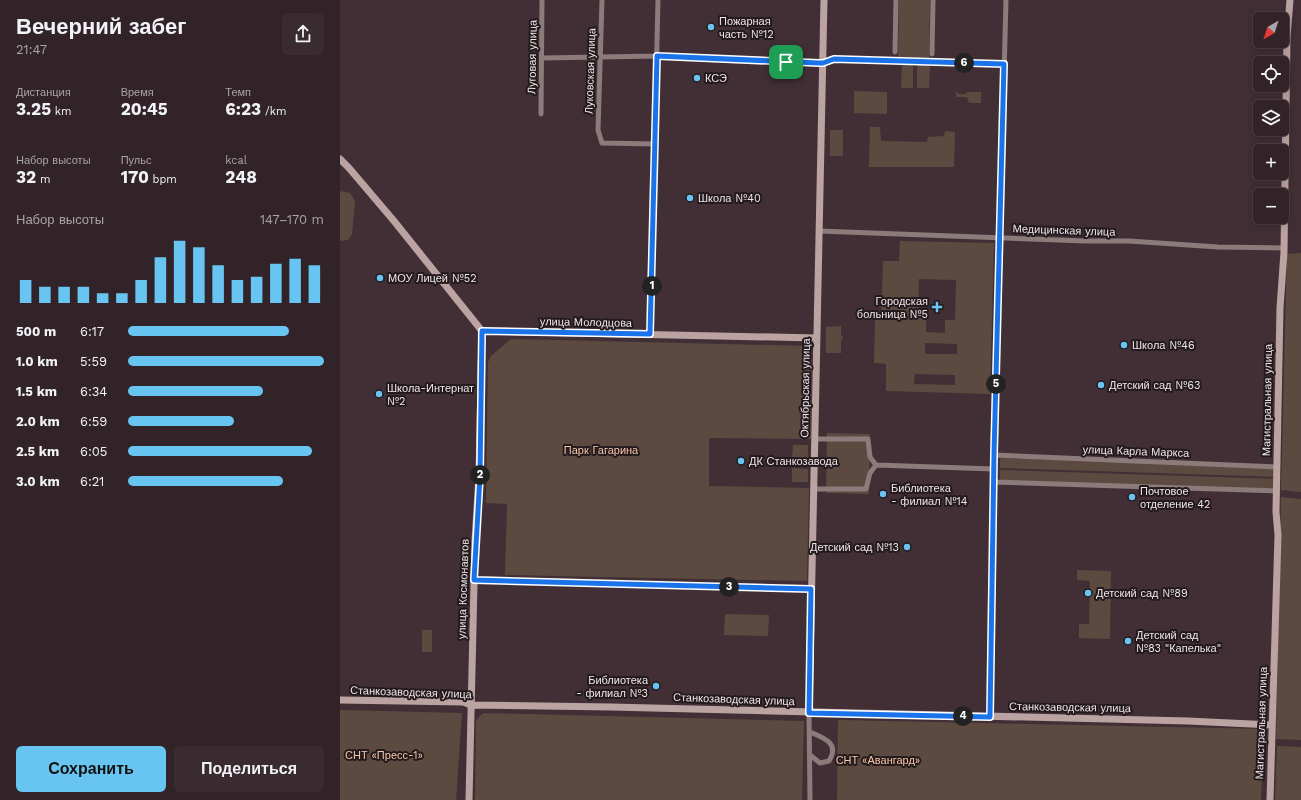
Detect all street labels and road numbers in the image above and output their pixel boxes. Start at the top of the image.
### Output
street label: Луговая улица [525,19,540,94]
street label: Луковская улица [582,27,599,114]
street label: Медицинская улица [1012,222,1116,239]
street label: улица Молодцова [540,315,633,330]
street label: Октябрьская улица [798,337,813,438]
street label: Магистральная улица [1260,343,1275,456]
street label: улица Карла Маркса [1082,443,1190,460]
street label: улица Космонавтов [455,538,472,639]
street label: Магистральная улица [1253,666,1270,780]
street label: Станкозаводская улица [350,684,473,701]
street label: Станкозаводская улица [673,691,796,708]
street label: Станкозаводская улица [1009,700,1132,715]

